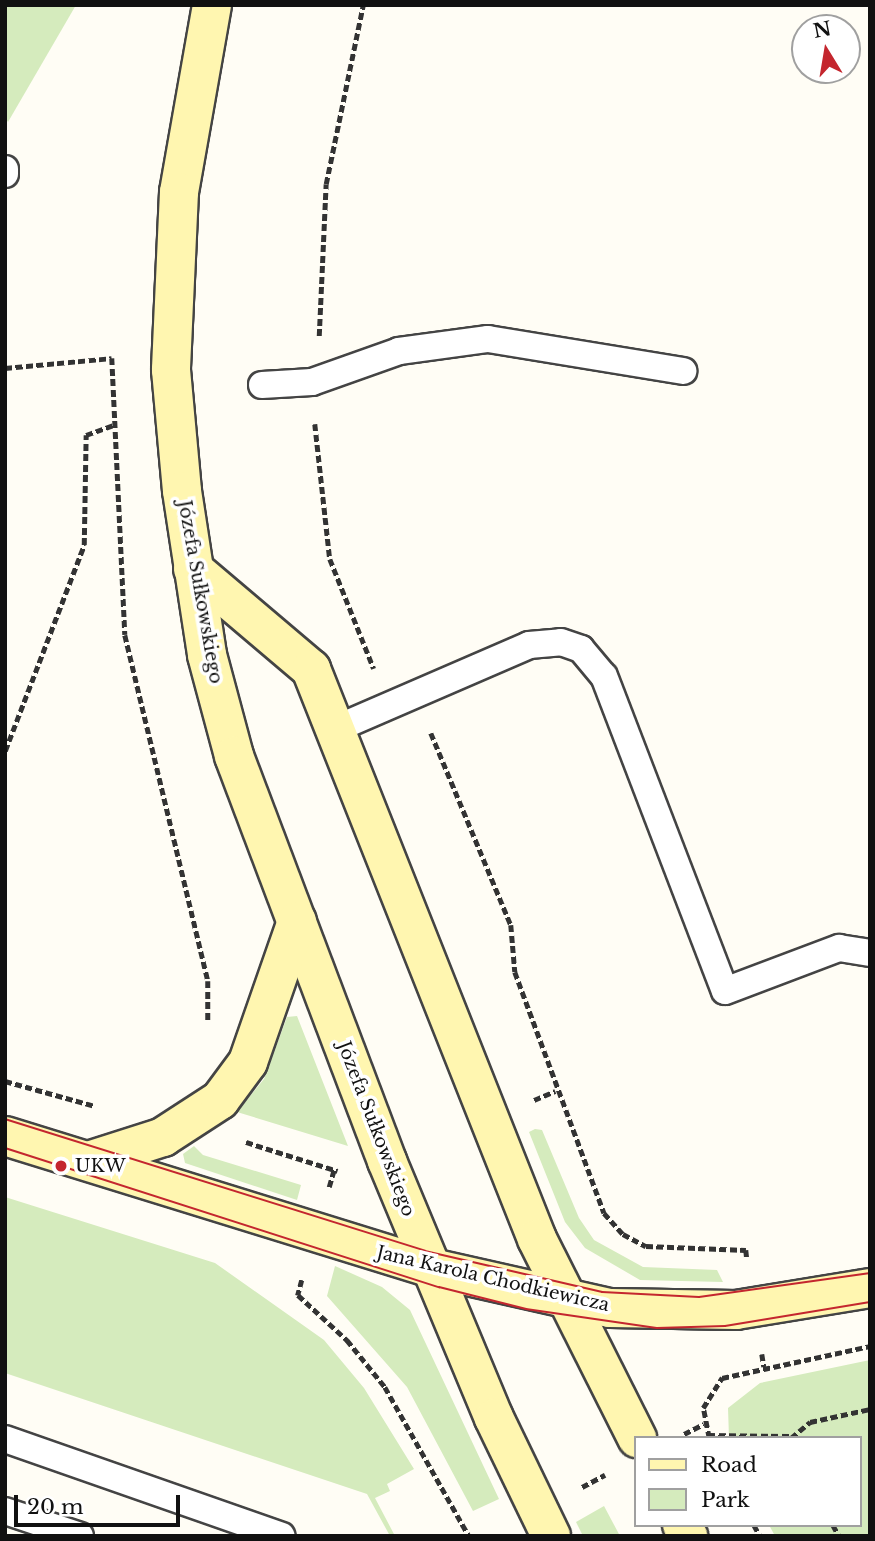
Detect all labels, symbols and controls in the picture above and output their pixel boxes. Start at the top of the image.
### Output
north arrow [791,14,861,84]
text: N [811,17,833,43]
street label: Józefa Sułkowskiego [173,499,227,685]
street label: Józefa Sułkowskiego [333,1038,419,1220]
place label: UKW [75,1155,126,1177]
marker: UKW [53,1158,69,1174]
street label: Jana Karola Chodkiewicza [374,1242,612,1316]
legend [634,1436,861,1527]
text: Road [701,1452,757,1478]
scale bar [18,1482,184,1526]
text: Park [701,1487,750,1513]
text: 20 m [27,1494,84,1520]

